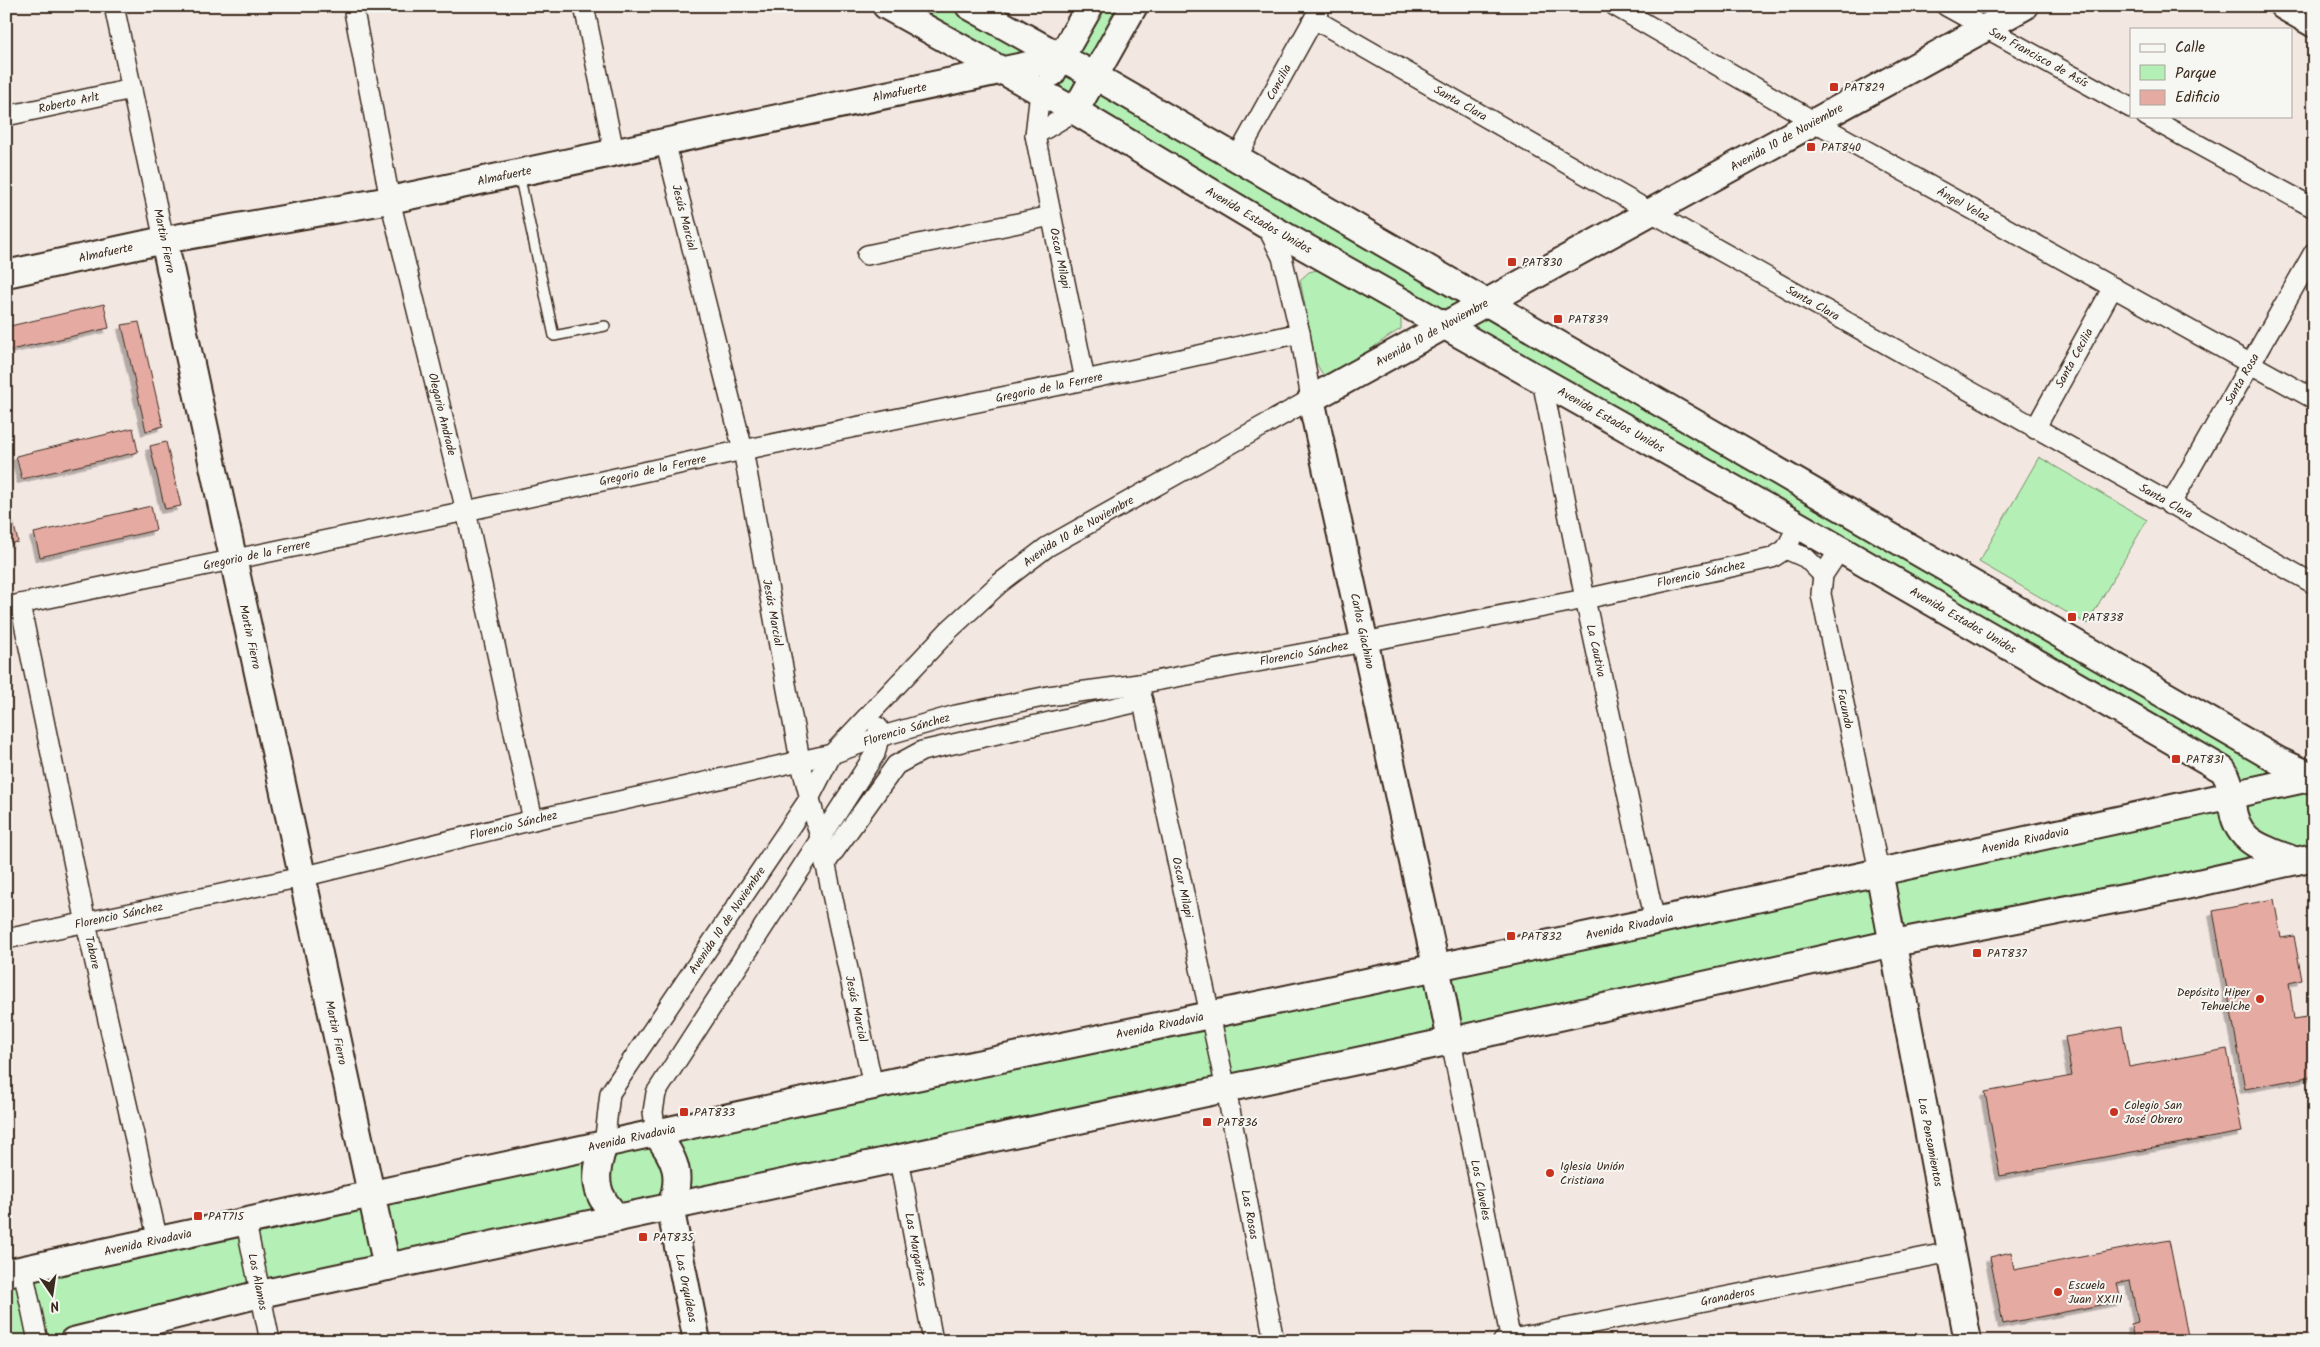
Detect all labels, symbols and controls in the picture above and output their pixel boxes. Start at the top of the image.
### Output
street label: San Francisco de Asís [1986,22,2092,92]
legend [2130,28,2292,118]
text: Calle [2175,36,2205,60]
street label: Concilia [1261,60,1297,104]
text: Parque [2175,62,2216,86]
street label: Almafuerte [871,77,929,107]
place label: PAT829 [1844,78,1884,97]
street label: Santa Clara [1430,80,1491,126]
marker: PAT829 [1828,81,1840,93]
text: Edificio [2175,86,2220,110]
street label: Roberto Arlt [36,87,101,118]
street label: Avenida 10 de Noviembre [1727,98,1847,176]
place label: PAT840 [1821,138,1861,157]
marker: PAT840 [1805,141,1817,153]
street label: Almafuerte [475,161,534,191]
street label: Jesús Marcial [667,182,702,253]
street label: Avenida Estados Unidos [1202,182,1316,259]
street label: Ángel Velaz [1933,182,1994,227]
street label: Martin Fierro [148,207,180,275]
street label: Oscar Milapi [1045,226,1076,291]
street label: Almafuerte [77,237,135,268]
place label: PAT830 [1522,253,1562,272]
marker: PAT830 [1506,256,1518,268]
street label: Santa Clara [1783,280,1844,326]
street label: Avenida 10 de Noviembre [1372,293,1492,371]
place label: PAT839 [1568,310,1608,329]
marker: PAT839 [1552,313,1564,325]
street label: Santa Cecilia [2050,324,2098,391]
street label: Santa Rosa [2219,349,2264,408]
street label: Gregorio de la Ferrere [994,367,1105,408]
street label: Olegario Andrade [423,371,462,458]
street label: Avenida Estados Unidos [1554,382,1668,458]
street label: Gregorio de la Ferrere [597,449,708,491]
street label: Santa Clara [2136,478,2197,524]
street label: Avenida 10 de Noviembre [1019,490,1138,572]
street label: Gregorio de la Ferrere [201,534,312,575]
street label: Florencio Sánchez [1655,555,1747,592]
street label: Jesús Marcial [757,578,788,648]
street label: Avenida Estados Unidos [1906,582,2020,658]
street label: Carlos Giachino [1345,591,1379,671]
street label: Martin Fierro [234,603,266,671]
place label: PAT838 [2082,608,2124,627]
marker: PAT838 [2066,611,2078,623]
street label: La Cautiva [1581,622,1611,679]
street label: Florencio Sánchez [1258,636,1350,671]
street label: Facundo [1832,687,1858,731]
street label: Florencio Sánchez [860,708,952,752]
place label: PAT831 [2186,750,2224,769]
marker: PAT831 [2170,753,2182,765]
street label: Florencio Sánchez [467,805,559,845]
street label: Avenida Rivadavia [1979,821,2071,859]
street label: Oscar Milapi [1167,855,1199,921]
street label: Avenida 10 de Noviembre [684,862,771,978]
street label: Florencio Sánchez [73,897,164,934]
street label: Avenida Rivadavia [1584,908,1675,945]
place label: PAT832 [1521,927,1562,946]
marker: PAT832 [1505,930,1517,942]
street label: Tabare [80,934,106,971]
place label: PAT837 [1987,944,2027,963]
marker: PAT837 [1971,947,1983,959]
street label: Jesús Marcial [840,974,873,1044]
place label: Depósito Hiper Tehuelche [2177,983,2251,1016]
marker: Depósito Hiper Tehuelche [2254,993,2266,1005]
street label: Martin Fierro [320,998,352,1067]
street label: Avenida Rivadavia [1114,1007,1206,1044]
street label: Los Pensamientos [1913,1096,1948,1188]
place label: Colegio San José Obrero [2124,1096,2183,1129]
place label: PAT833 [694,1103,735,1122]
marker: PAT833 [678,1106,690,1118]
marker: Colegio San José Obrero [2108,1106,2120,1118]
place label: PAT836 [1217,1113,1258,1132]
marker: PAT836 [1201,1116,1213,1128]
street label: Avenida Rivadavia [586,1119,678,1157]
place label: Iglesia Unión Cristiana [1560,1157,1624,1190]
street label: Los Claveles [1465,1158,1496,1222]
marker: Iglesia Unión Cristiana [1544,1167,1556,1179]
street label: Las Rosas [1236,1188,1264,1241]
place label: PAT715 [208,1207,246,1226]
marker: PAT715 [192,1210,204,1222]
street label: Las Margaritas [900,1211,932,1288]
street label: Avenida Rivadavia [102,1224,194,1261]
place label: PAT835 [653,1228,695,1247]
marker: PAT835 [637,1231,649,1243]
street label: Los Alamos [243,1252,273,1312]
street label: Las Orquídeas [670,1252,703,1324]
north arrow [28,1270,78,1320]
place label: Escuela Juan XXIII [2068,1276,2123,1309]
street label: Granaderos [1699,1282,1756,1311]
marker: Escuela Juan XXIII [2052,1286,2064,1298]
text: N [48,1294,61,1317]

